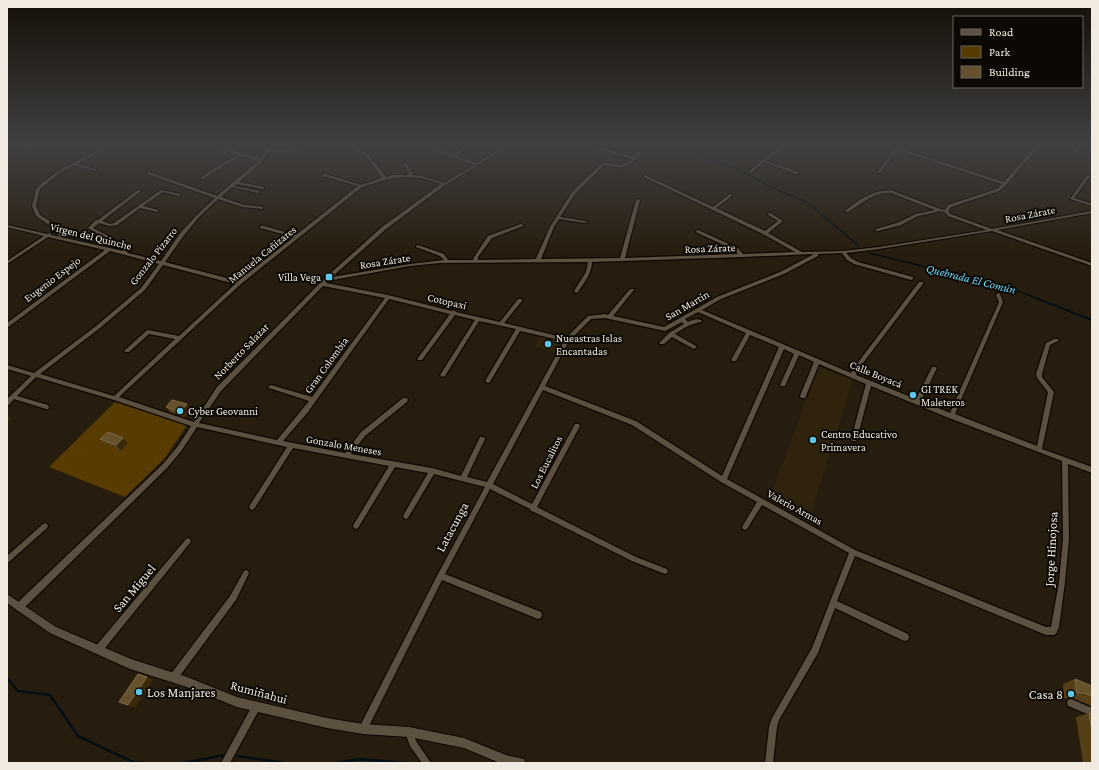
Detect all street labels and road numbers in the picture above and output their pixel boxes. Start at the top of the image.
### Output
street label: Rosa Zárate [1004,203,1056,225]
street label: Virgen del Quinche [49,220,133,253]
street label: Manuela Cañizares [226,223,298,285]
street label: Gonzalo Pizarro [127,224,180,287]
street label: Rosa Zárate [684,241,736,255]
street label: Rosa Zárate [359,251,411,271]
street label: Eugenio Espejo [22,254,83,305]
street label: San Martin [663,288,711,322]
street label: Cotopaxi [426,291,468,312]
street label: Norberto Salazar [211,320,271,382]
street label: Gran Colombia [302,335,350,395]
street label: Calle Boyacá [848,358,904,391]
street label: Gonzalo Meneses [305,432,383,458]
street label: Los Eucalitos [528,434,564,490]
street label: Valerio Armas [765,487,825,527]
street label: Latacunga [433,500,471,554]
street label: Jorge Hinojosa [1041,511,1061,588]
street label: San Miguel [110,561,159,615]
street label: Rumiñahui [229,677,290,707]

